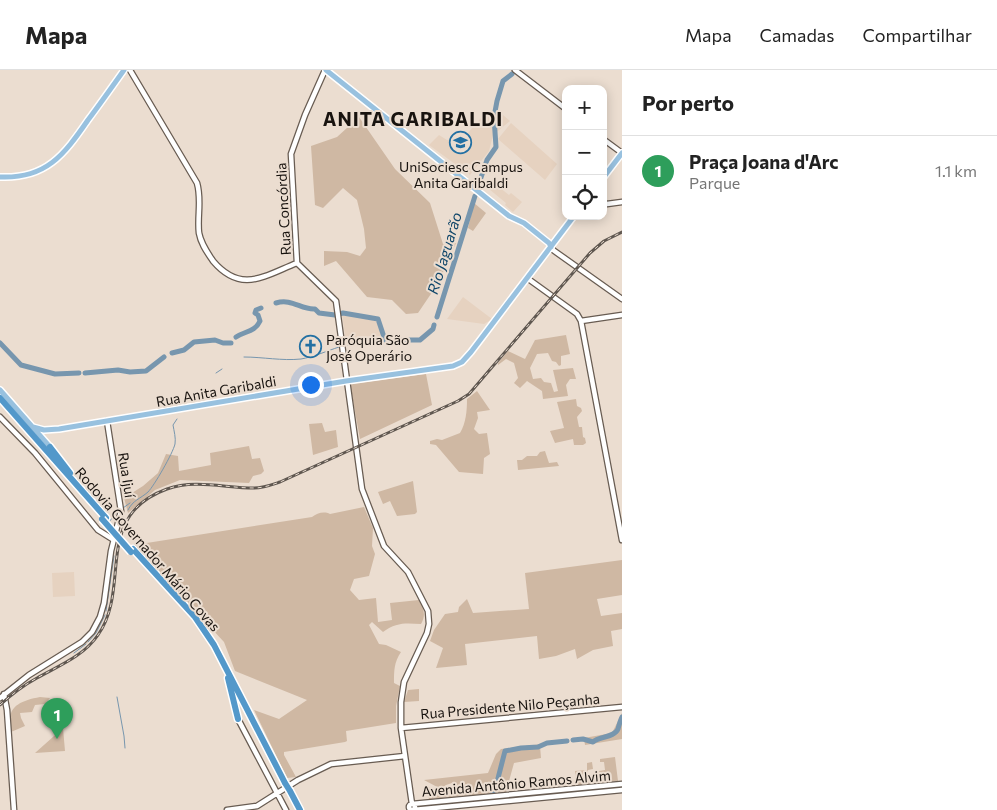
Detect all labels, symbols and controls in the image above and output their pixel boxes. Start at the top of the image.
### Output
text: Mapa [25,20,87,49]
text: Mapa [685,24,732,46]
text: Camadas [760,24,834,46]
text: Compartilhar [862,24,972,46]
map controls [562,85,607,220]
button: + [562,85,607,130]
text: Por perto [642,90,734,115]
district label: ANITA GARIBALDI [323,107,503,130]
button: − [562,130,607,175]
school or university icon: UniSociesc Campus Anita Garibaldi [449,131,473,155]
text: Praça Joana d'Arc [689,150,839,173]
place label: UniSociesc Campus Anita Garibaldi [399,158,523,191]
text: 1 [654,161,662,180]
text: 1.1 km [935,161,977,180]
street label: Rua Concórdia [272,162,294,256]
text: Parque [689,173,740,192]
button: locate [562,175,607,220]
water label: Rio Jaguarão [423,210,465,296]
place label: Paróquia São José Operário [326,331,412,364]
church icon: Paróquia São José Operário [298,335,322,359]
street label: Rua Anita Garibaldi [155,372,277,410]
your location [298,372,324,398]
street label: Rua Ijuí [115,451,139,499]
street label: Rodovia Governador Mário Covas [72,463,224,635]
street label: Rua Presidente Nilo Peçanha [420,690,600,722]
pin: 1 [41,698,73,739]
street label: Avenida Antônio Ramos Alvim [421,766,611,800]

